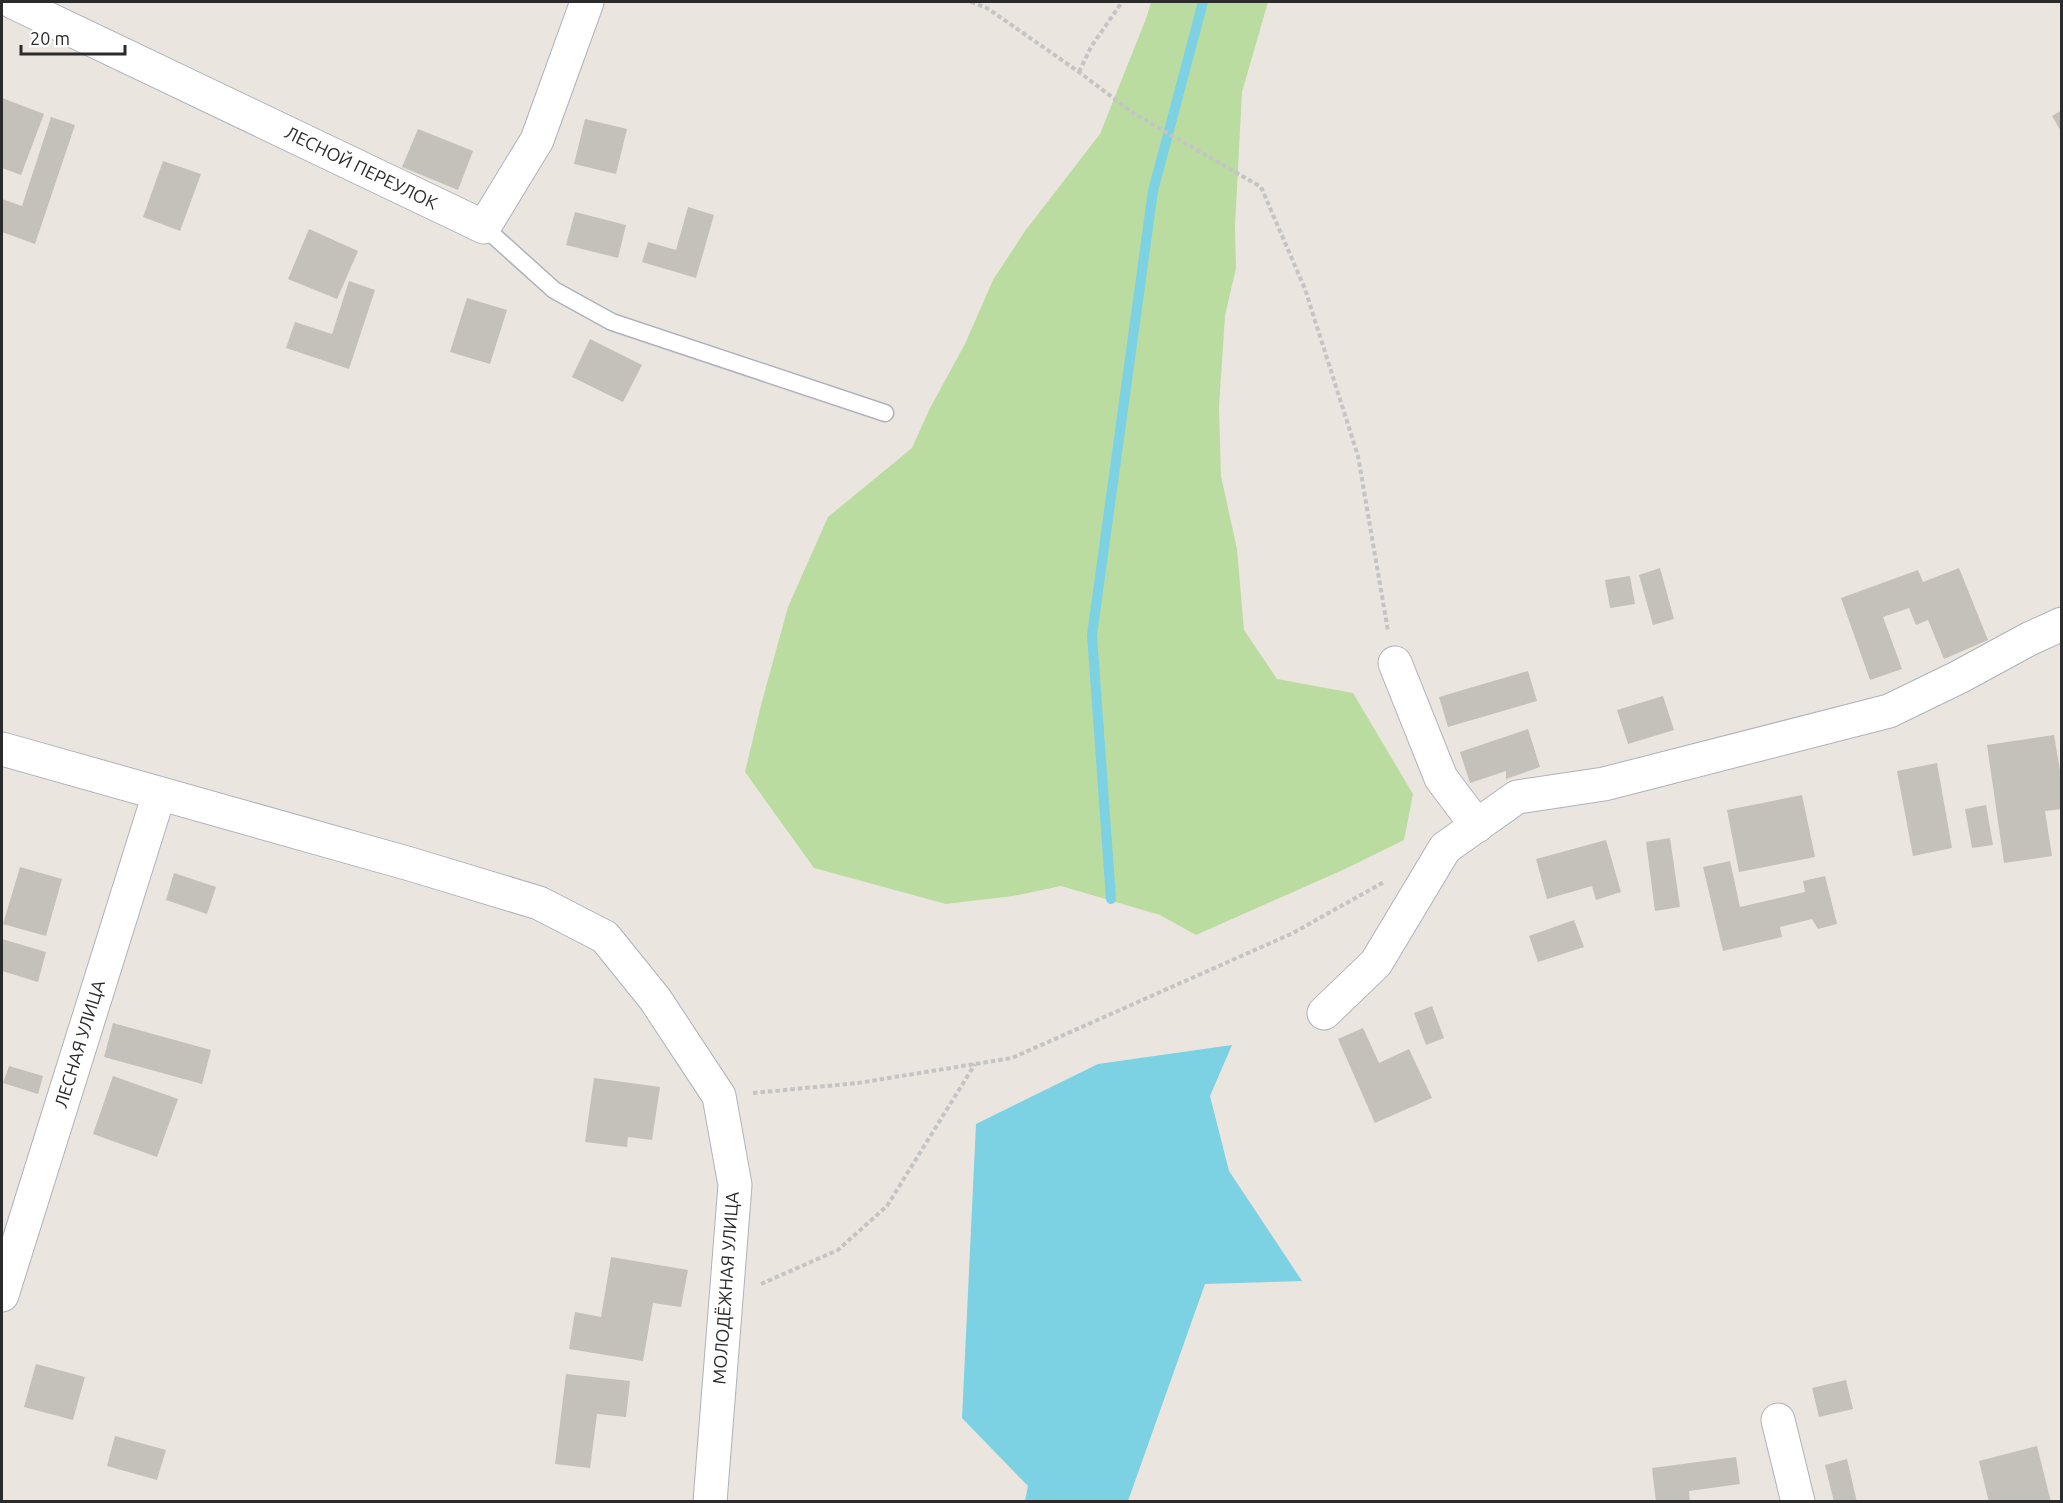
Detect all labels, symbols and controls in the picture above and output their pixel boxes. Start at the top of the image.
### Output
scale bar [21,18,124,56]
text: 20 m [30,28,70,48]
street label: ЛЕСНОЙ ПЕРЕУЛОК [282,121,441,213]
street label: ЛЕСНАЯ УЛИЦА [50,977,108,1110]
street label: МОЛОДЁЖНАЯ УЛИЦА [708,1191,742,1385]

